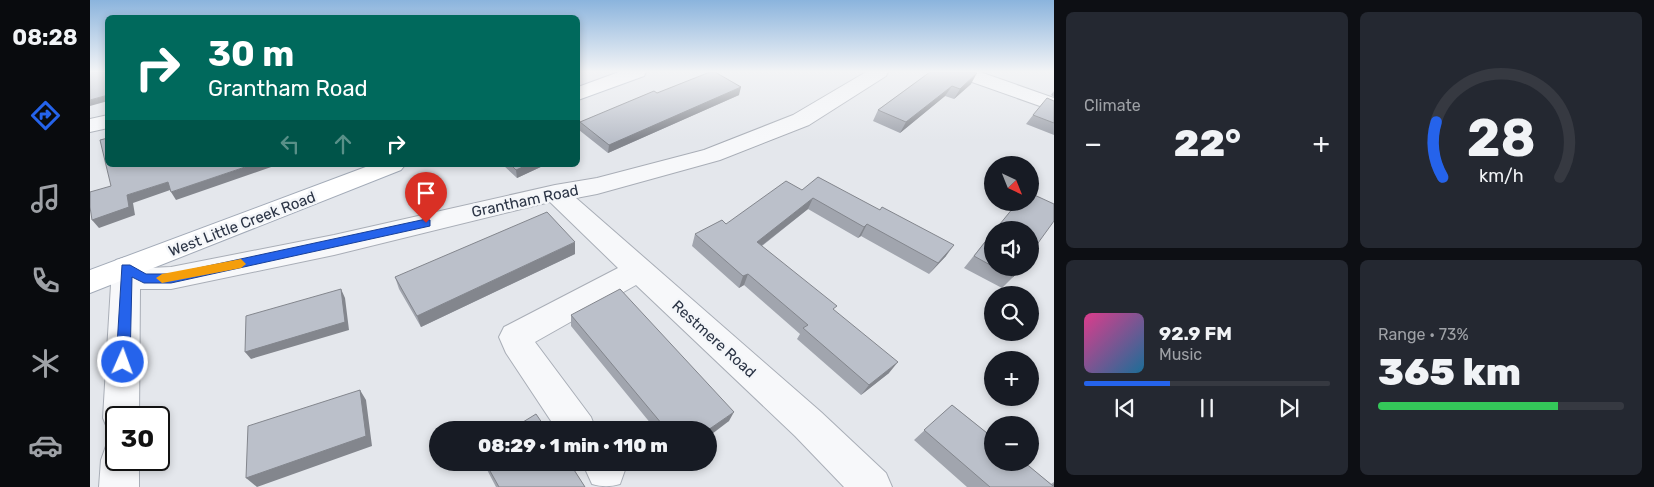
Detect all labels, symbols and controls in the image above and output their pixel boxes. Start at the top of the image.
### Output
text: 08:28 [12,24,78,51]
text: 30 m [208,33,294,75]
icon: right [125,35,190,100]
text: Grantham Road [208,75,368,102]
text: Climate [1084,96,1141,115]
icon: directions [28,98,63,133]
text: 28 [1466,107,1536,169]
text: 22° [1174,120,1241,166]
text: − [1084,127,1102,160]
text: + [1313,127,1330,160]
icon: left [276,130,304,158]
icon: ahead [329,130,357,158]
icon: right [382,130,410,158]
north arrow [984,156,1039,211]
map controls [984,156,1039,471]
text: km/h [1479,165,1523,186]
pin [405,172,447,223]
icon: arrive [412,179,440,207]
icon: music [28,181,63,216]
street label: Grantham Road [470,181,580,221]
street label: West Little Creek Road [166,188,318,260]
button: sound [984,221,1039,276]
icon: phone [28,263,63,298]
button: search [984,286,1039,341]
street label: Restmere Road [668,297,760,381]
text: 92.9 FM [1159,322,1232,345]
text: Range · 73% [1378,325,1469,344]
position arrow [96,335,148,387]
text: Music [1159,345,1202,364]
icon: climate [28,346,63,381]
text: 365 km [1378,349,1521,395]
button: + [984,351,1039,406]
icon: previous [1111,394,1139,422]
icon: pause [1193,394,1221,422]
icon: next [1275,394,1303,422]
speed limit sign: 30 [105,406,170,471]
button: − [984,416,1039,471]
icon: car [28,428,63,463]
text: 08:29 · 1 min · 110 m [478,434,668,457]

